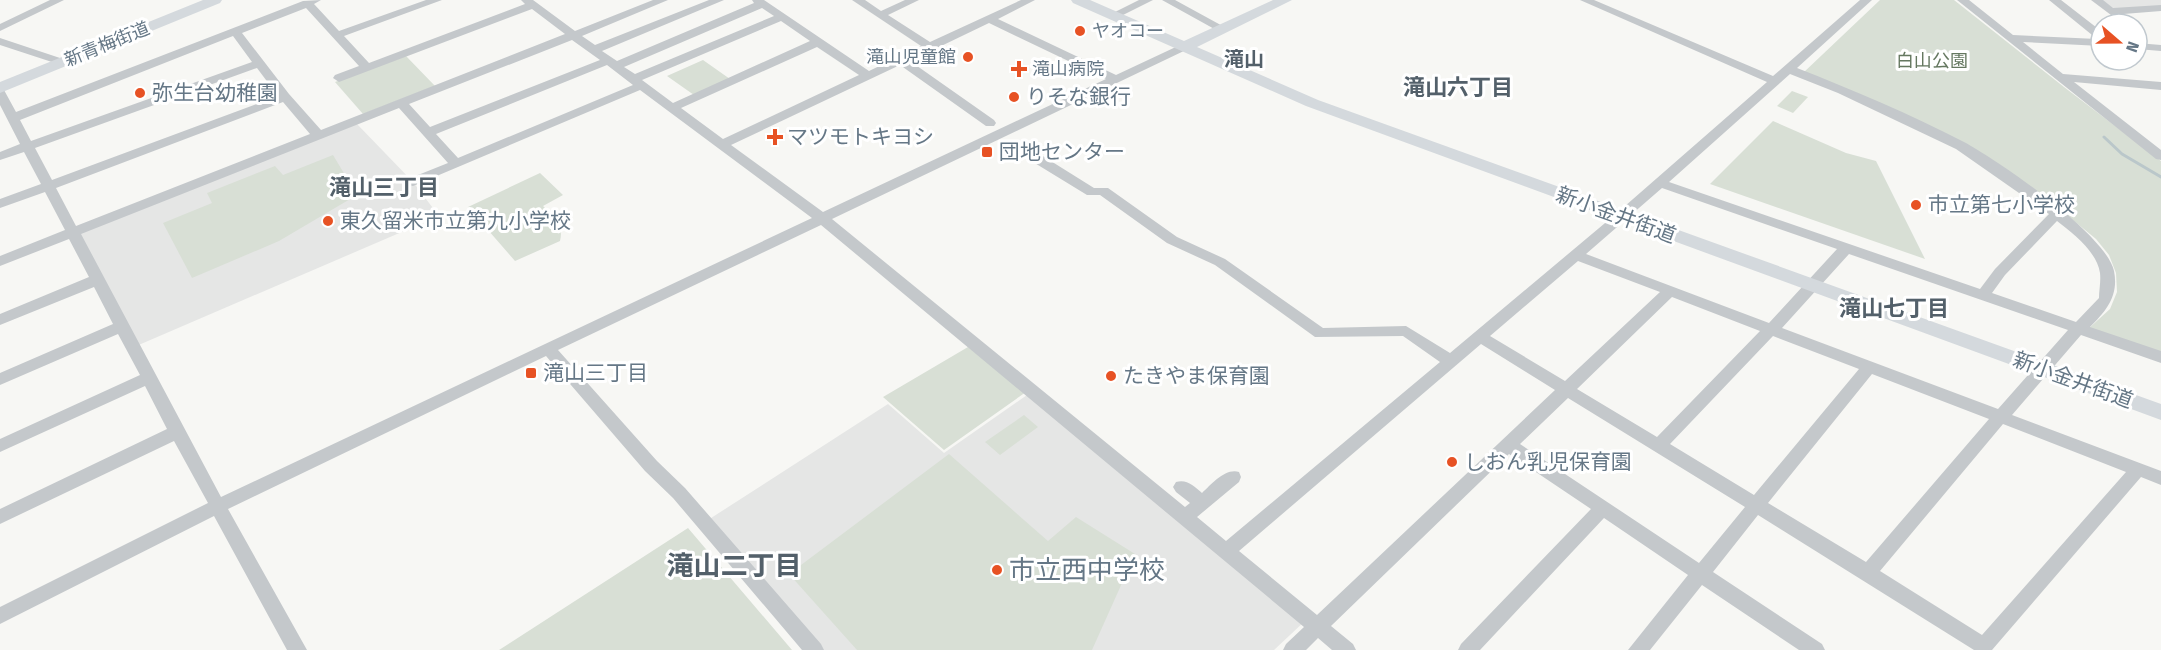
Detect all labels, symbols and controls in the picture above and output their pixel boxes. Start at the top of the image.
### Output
north arrow [2089,12,2149,72]
street label: 新青梅街道 [61,17,153,71]
place label: ヤオコー [1092,20,1164,42]
marker: ヤオコー [1073,24,1087,38]
text: N [2122,39,2143,55]
place label: 滝山児童館 [866,46,956,68]
district label: 滝山 [1224,47,1264,71]
marker: 滝山児童館 [961,50,975,64]
park label: 白山公園 [1896,50,1968,72]
place label: 滝山病院 [1032,58,1104,80]
marker: 滝山病院 [1010,60,1028,78]
district label: 滝山六丁目 [1403,74,1513,101]
place label: 弥生台幼稚園 [152,80,278,106]
place label: りそな銀行 [1026,84,1131,110]
marker: 弥生台幼稚園 [133,86,147,100]
marker: りそな銀行 [1007,90,1021,104]
place label: マツモトキヨシ [787,124,934,150]
marker: マツモトキヨシ [768,130,782,144]
place label: 団地センター [999,139,1125,165]
marker: 団地センター [980,145,994,159]
district label: 滝山三丁目 [329,174,439,201]
street label: 新小金井街道 [1552,181,1680,249]
place label: 市立第七小学校 [1928,192,2075,218]
marker: 市立第七小学校 [1909,198,1923,212]
place label: 東久留米市立第九小学校 [340,208,571,234]
marker: 東久留米市立第九小学校 [321,214,335,228]
district label: 滝山七丁目 [1839,295,1949,322]
street label: 新小金井街道 [2009,346,2137,414]
place label: 滝山三丁目 [543,360,648,386]
place label: たきやま保育園 [1123,363,1270,389]
marker: 滝山三丁目 [524,366,538,380]
marker: たきやま保育園 [1104,369,1118,383]
place label: しおん乳児保育園 [1464,449,1632,475]
marker: しおん乳児保育園 [1445,455,1459,469]
district label: 滝山二丁目 [667,550,802,582]
place label: 市立西中学校 [1009,555,1165,586]
marker: 市立西中学校 [990,563,1004,577]

